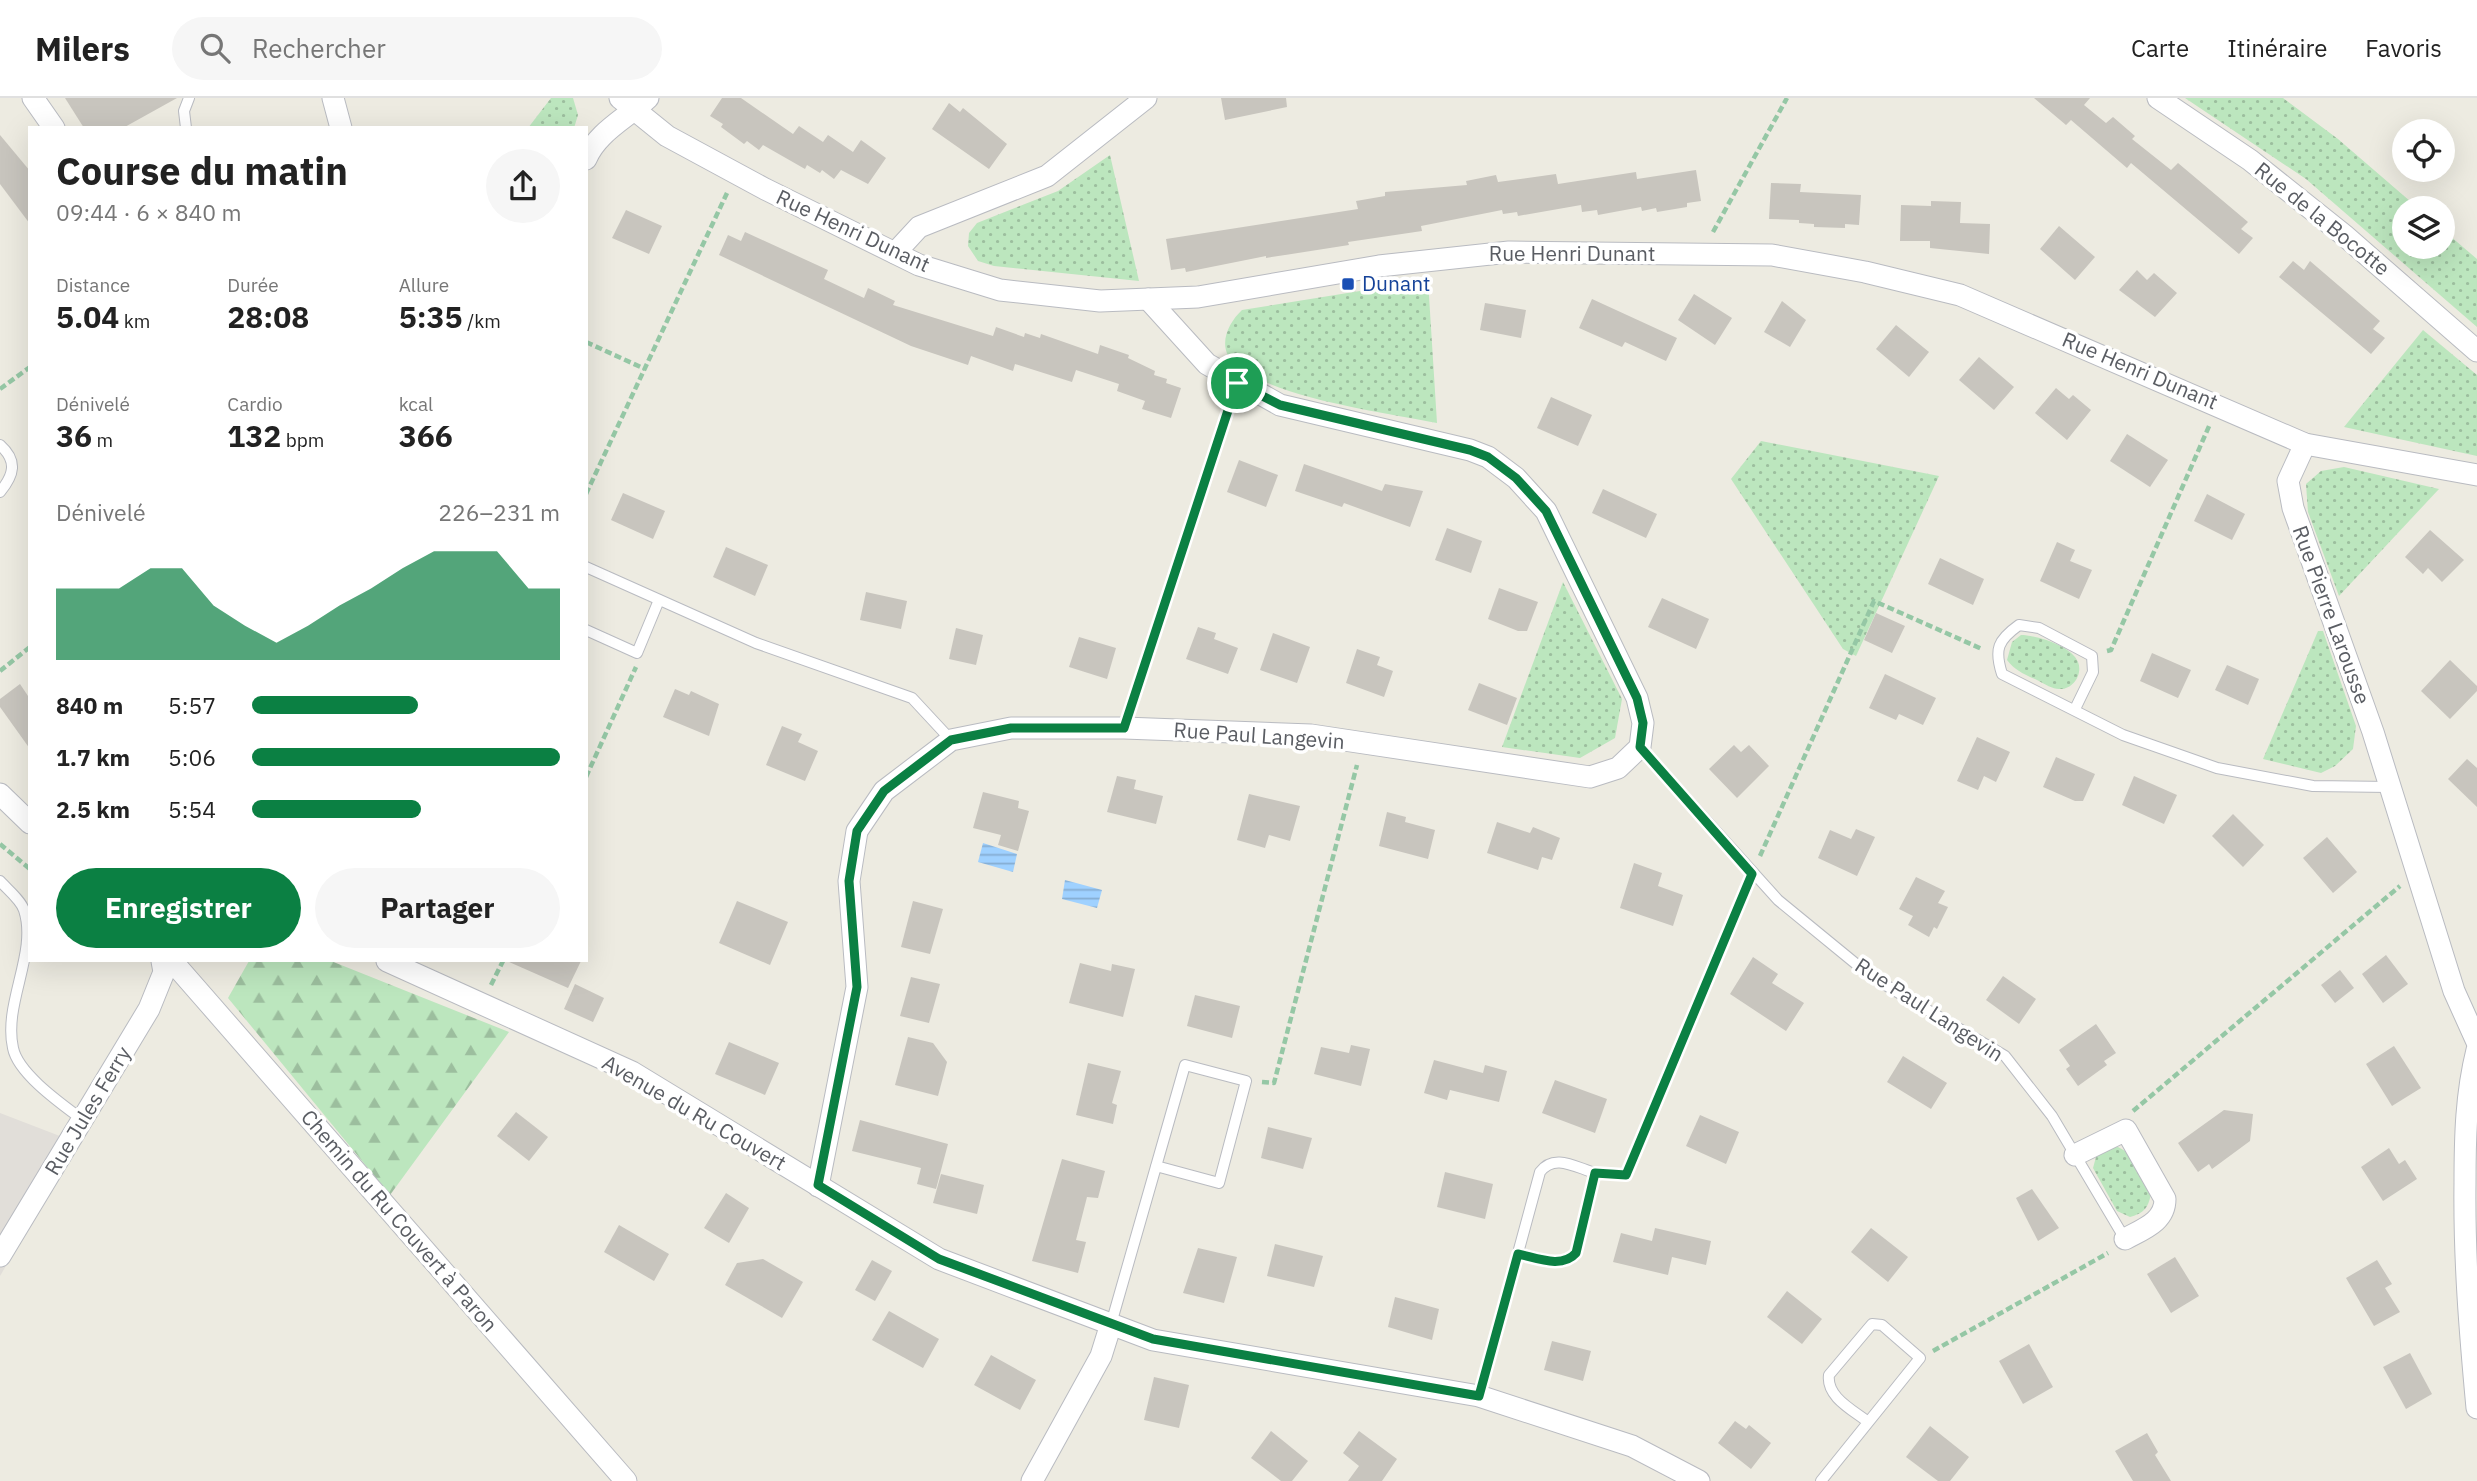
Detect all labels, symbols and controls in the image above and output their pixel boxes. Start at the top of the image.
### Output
search box [172,17,662,80]
text: Milers [35,27,130,70]
icon: search [196,29,234,67]
text: Rechercher [252,31,386,65]
text: Carte [2131,32,2189,64]
text: Itinéraire [2227,32,2327,64]
text: Favoris [2365,32,2442,64]
map controls [2392,119,2455,259]
button: locate [2392,119,2455,182]
text: Course du matin [56,146,348,195]
button: share [486,149,560,223]
street label: Rue de la Bocotte [2249,155,2396,281]
street label: Rue Henri Dunant [772,182,935,278]
button: layers [2392,196,2455,259]
text: 09:44 · 6 × 840 m [56,197,242,227]
street label: Rue Henri Dunant [1489,239,1655,267]
place label: Dunant [1362,269,1430,297]
text: Distance [56,273,130,297]
text: Durée [227,273,279,297]
text: Allure [399,273,449,297]
marker: Dunant [1340,276,1356,292]
text: 5.04 [56,297,119,336]
text: 28:08 [227,297,309,336]
text: 5:35 [399,297,463,336]
text: km [119,309,150,333]
text: /km [463,309,501,333]
street label: Rue Henri Dunant [2058,325,2223,416]
pin [1207,353,1267,413]
icon: arrive [1218,364,1256,402]
text: Dénivelé [56,392,130,416]
text: Cardio [227,392,283,416]
text: kcal [399,392,433,416]
text: 36 [56,416,92,455]
text: 132 [227,416,281,455]
text: 366 [399,416,453,455]
text: m [92,428,113,452]
text: bpm [281,428,324,452]
text: Dénivelé [56,497,146,527]
text: 226–231 m [438,497,560,527]
street label: Rue Pierre Larousse [2287,522,2377,708]
text: 840 m [56,690,123,720]
text: 5:57 [168,690,216,720]
street label: Rue Paul Langevin [1172,715,1346,755]
text: 1.7 km [56,742,130,772]
text: 5:06 [168,742,216,772]
text: 2.5 km [56,794,130,824]
text: 5:54 [168,794,216,824]
button: Enregistrer [56,868,301,948]
button: Partager [315,868,560,948]
street label: Rue Paul Langevin [1850,951,2009,1068]
street label: Rue Jules Ferry [38,1040,137,1180]
street label: Avenue du Ru Couvert [597,1048,792,1176]
street label: Chemin du Ru Couvert à Paron [295,1103,504,1337]

